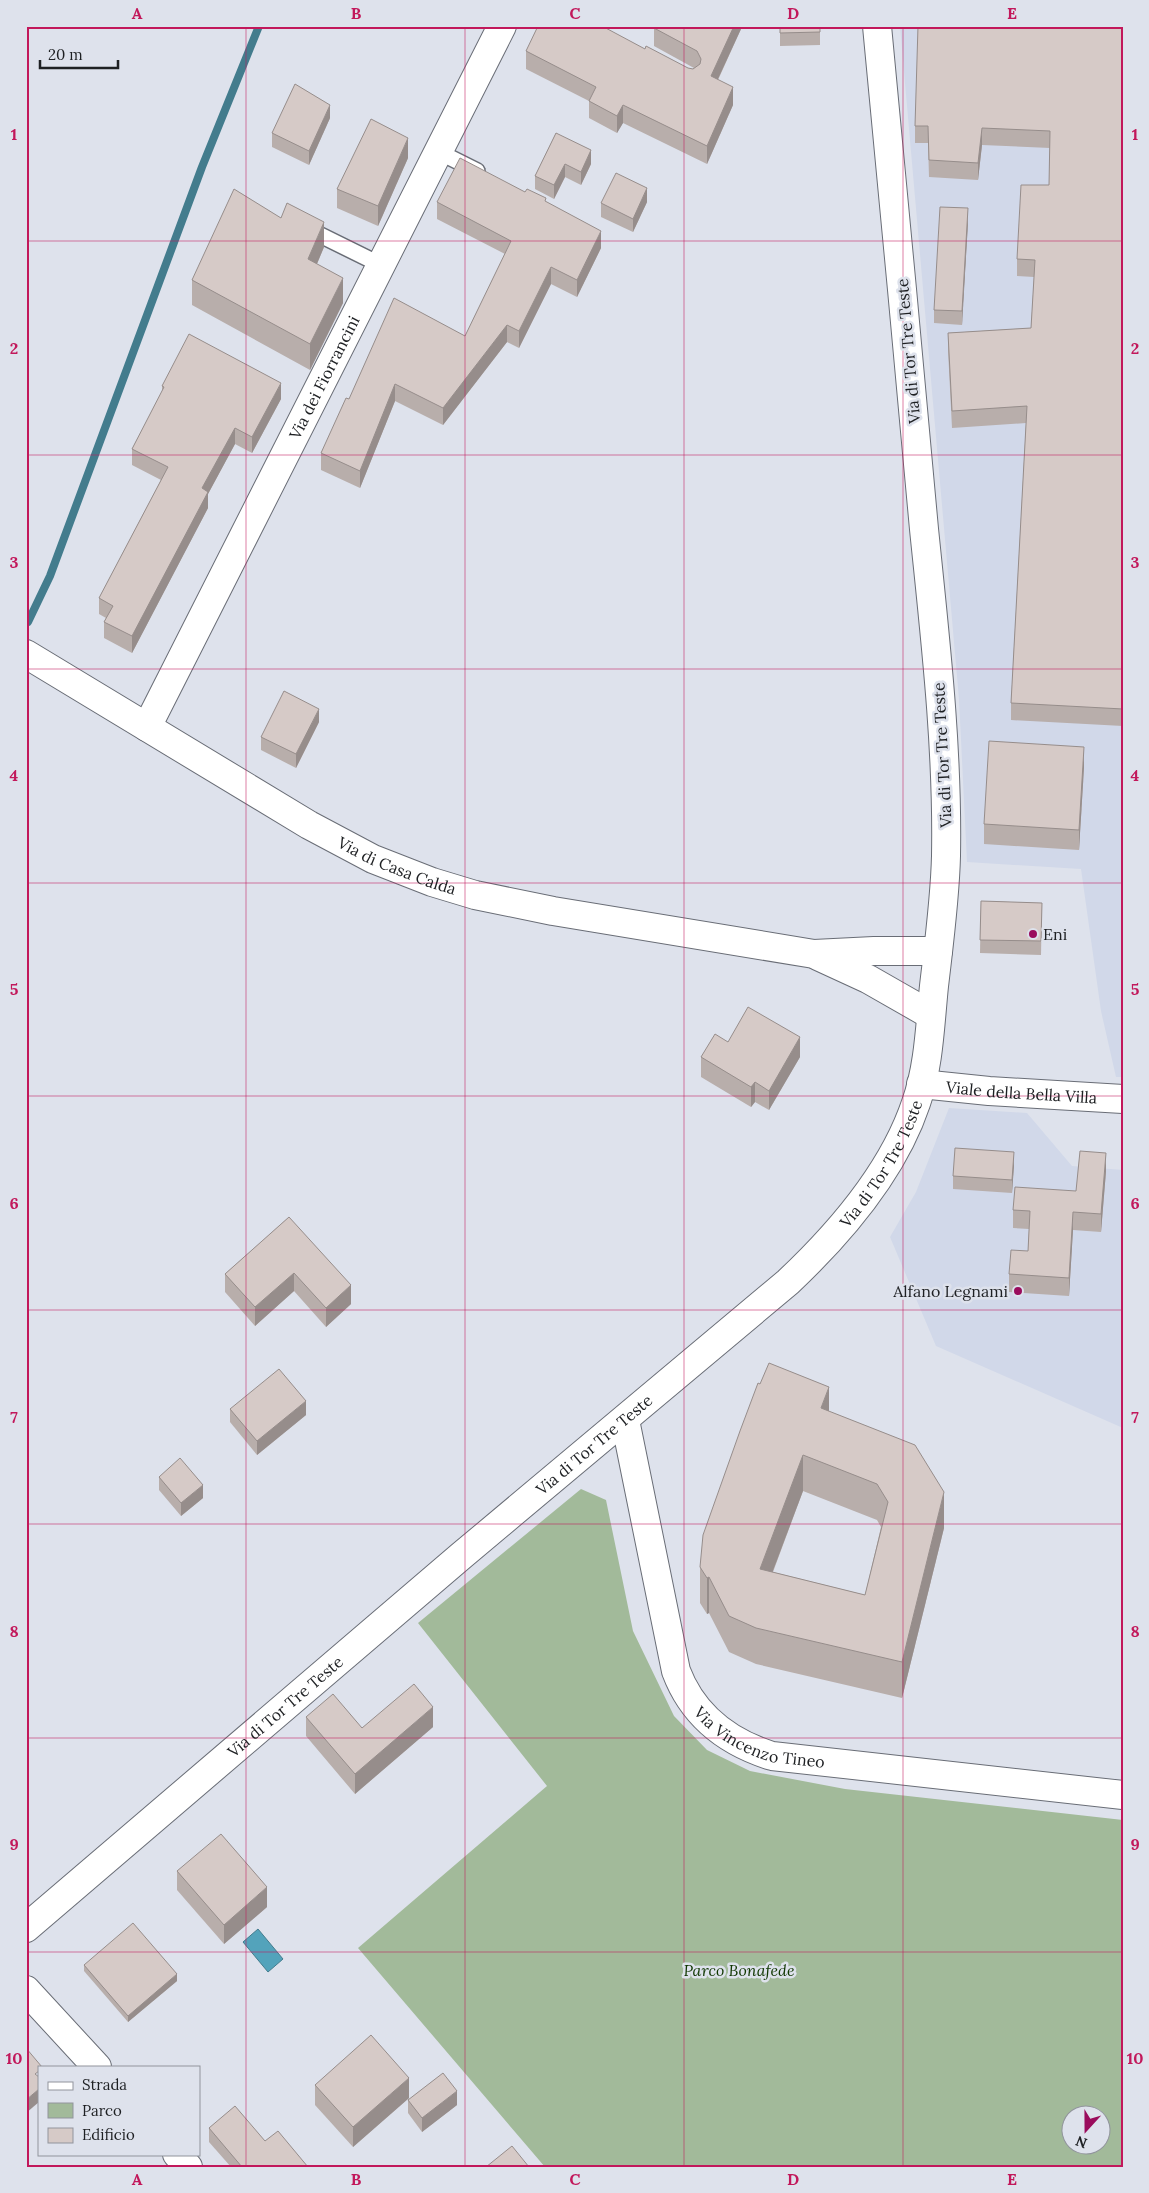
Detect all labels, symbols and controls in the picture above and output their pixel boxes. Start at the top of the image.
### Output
text: A [132,3,143,23]
text: B [351,3,362,23]
text: C [569,3,581,23]
text: D [787,3,799,23]
text: E [1007,3,1017,23]
scale bar [40,38,118,70]
text: 20 m [48,45,83,64]
text: 1 [11,124,17,144]
text: 1 [1132,124,1138,144]
street label: Via di Tor Tre Teste [892,277,924,425]
street label: Via dei Fiorrancini [284,312,364,443]
text: 2 [10,338,18,358]
text: 2 [1131,338,1139,358]
text: 3 [10,552,19,572]
text: 3 [1131,552,1140,572]
street label: Via di Tor Tre Teste [928,682,956,829]
text: 4 [10,765,19,785]
text: 4 [1131,765,1140,785]
street label: Via di Casa Calda [334,832,459,899]
place label: Eni [1043,924,1067,944]
marker: Eni [1027,928,1039,940]
text: 5 [10,979,19,999]
text: 5 [1131,979,1140,999]
street label: Viale della Bella Villa [944,1077,1098,1107]
street label: Via di Tor Tre Teste [835,1097,926,1232]
text: 6 [9,1193,19,1213]
text: 6 [1130,1193,1140,1213]
place label: Alfano Legnami [892,1281,1008,1301]
marker: Alfano Legnami [1012,1285,1024,1297]
street label: Via di Tor Tre Teste [531,1390,657,1500]
text: 7 [10,1407,18,1427]
text: 7 [1131,1407,1139,1427]
text: 8 [9,1621,19,1641]
text: 8 [1130,1621,1140,1641]
street label: Via di Tor Tre Teste [223,1651,347,1762]
street label: Via Vincenzo Tineo [689,1701,826,1772]
text: 9 [9,1834,19,1854]
text: 9 [1130,1834,1140,1854]
park label: Parco Bonafede [683,1960,795,1980]
text: 10 [6,2048,22,2068]
text: 10 [1127,2048,1143,2068]
legend [38,2066,200,2156]
text: Strada [82,2075,127,2094]
text: Parco [82,2101,122,2120]
north arrow [1062,2106,1112,2156]
text: Edificio [82,2125,135,2144]
text: N [1073,2132,1090,2152]
text: A [132,2169,143,2189]
text: B [351,2169,362,2189]
text: C [569,2169,581,2189]
text: D [787,2169,799,2189]
text: E [1007,2169,1017,2189]

